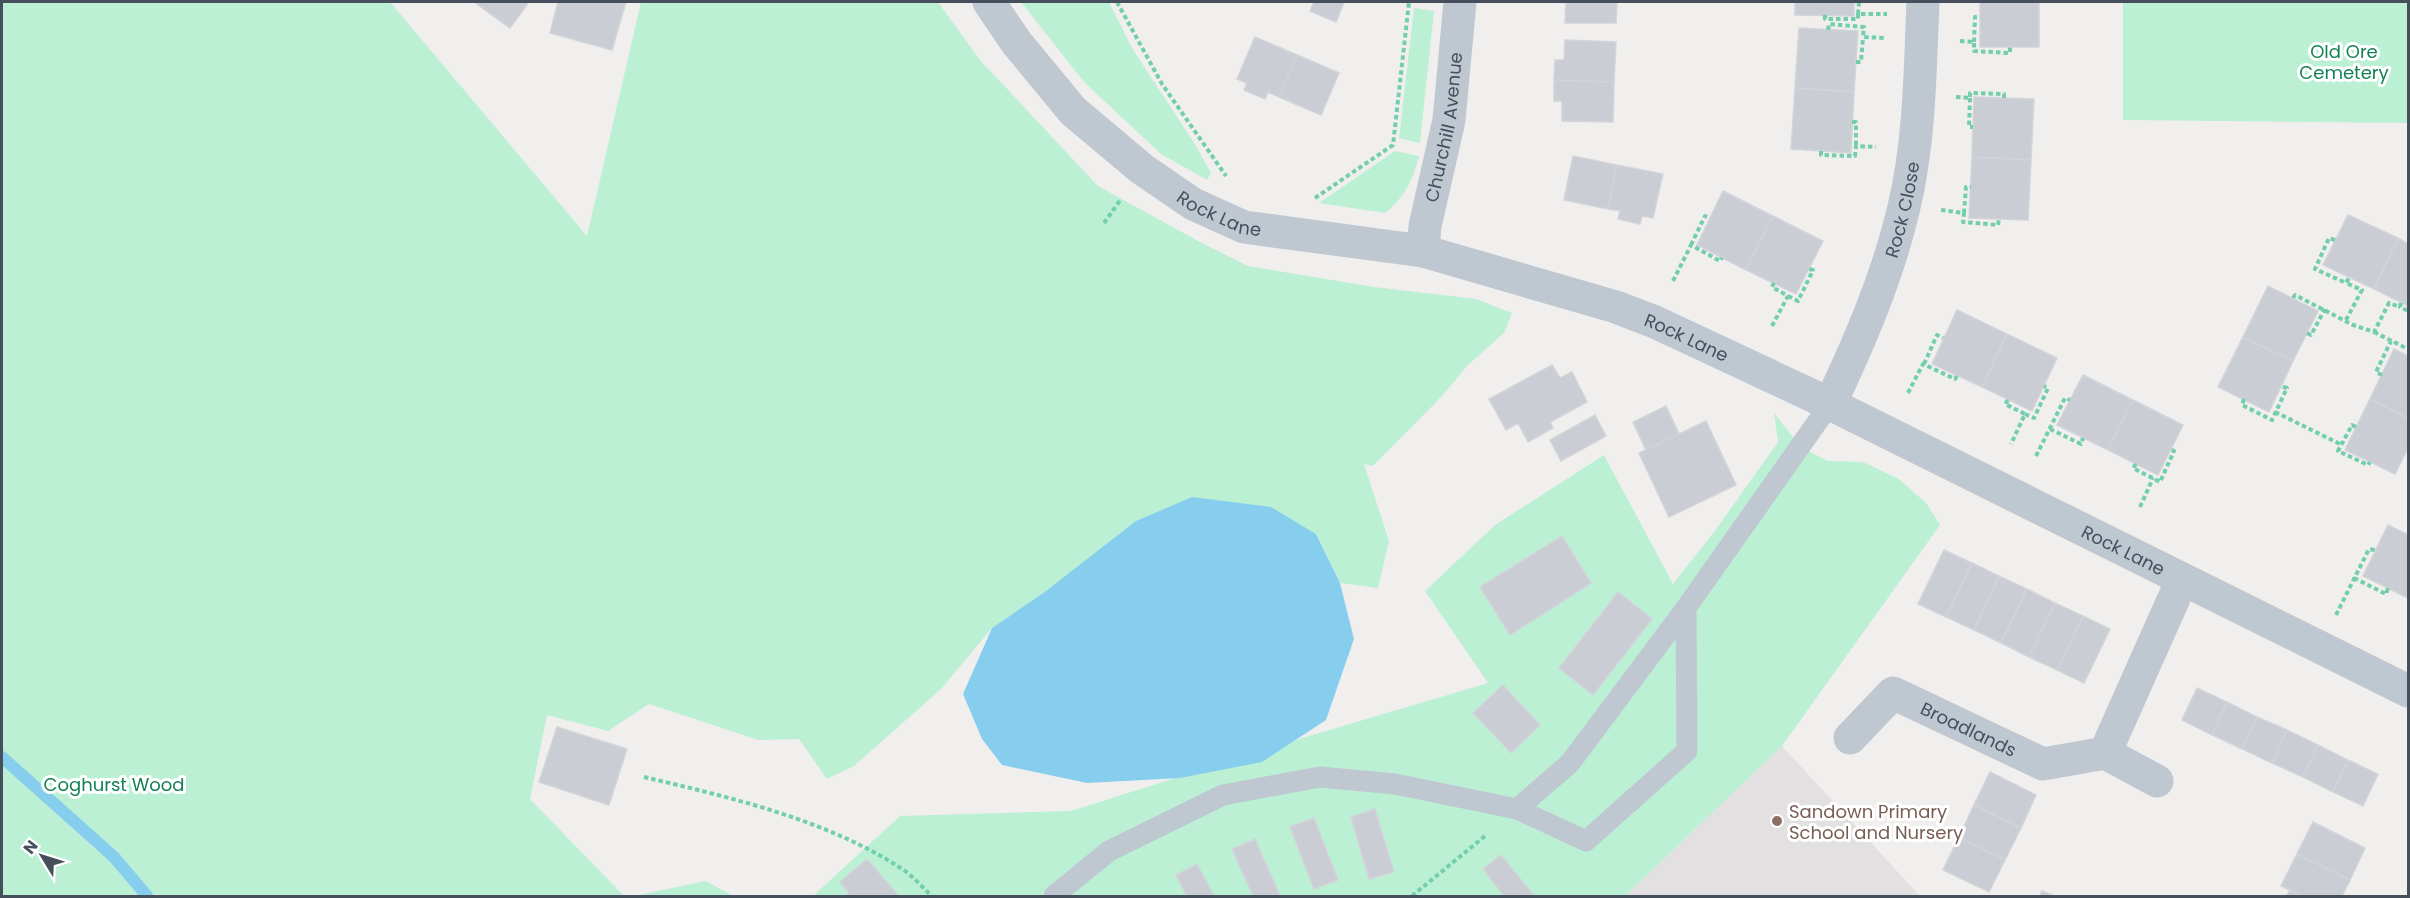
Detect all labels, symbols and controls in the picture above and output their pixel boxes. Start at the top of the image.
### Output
park label: Old Ore Cemetery [2299,39,2389,85]
street label: Churchill Avenue [1418,51,1468,204]
street label: Rock Close [1878,160,1925,261]
street label: Rock Lane [1172,184,1263,242]
street label: Rock Lane [1641,307,1733,367]
street label: Rock Lane [2078,518,2169,581]
street label: Broadlands [1917,695,2021,762]
park label: Coghurst Wood [44,772,184,797]
place label: Sandown Primary School and Nursery [1789,799,1963,845]
marker: Sandown Primary School and Nursery [1770,814,1784,828]
north arrow [12,826,72,886]
text: N [18,835,43,859]

